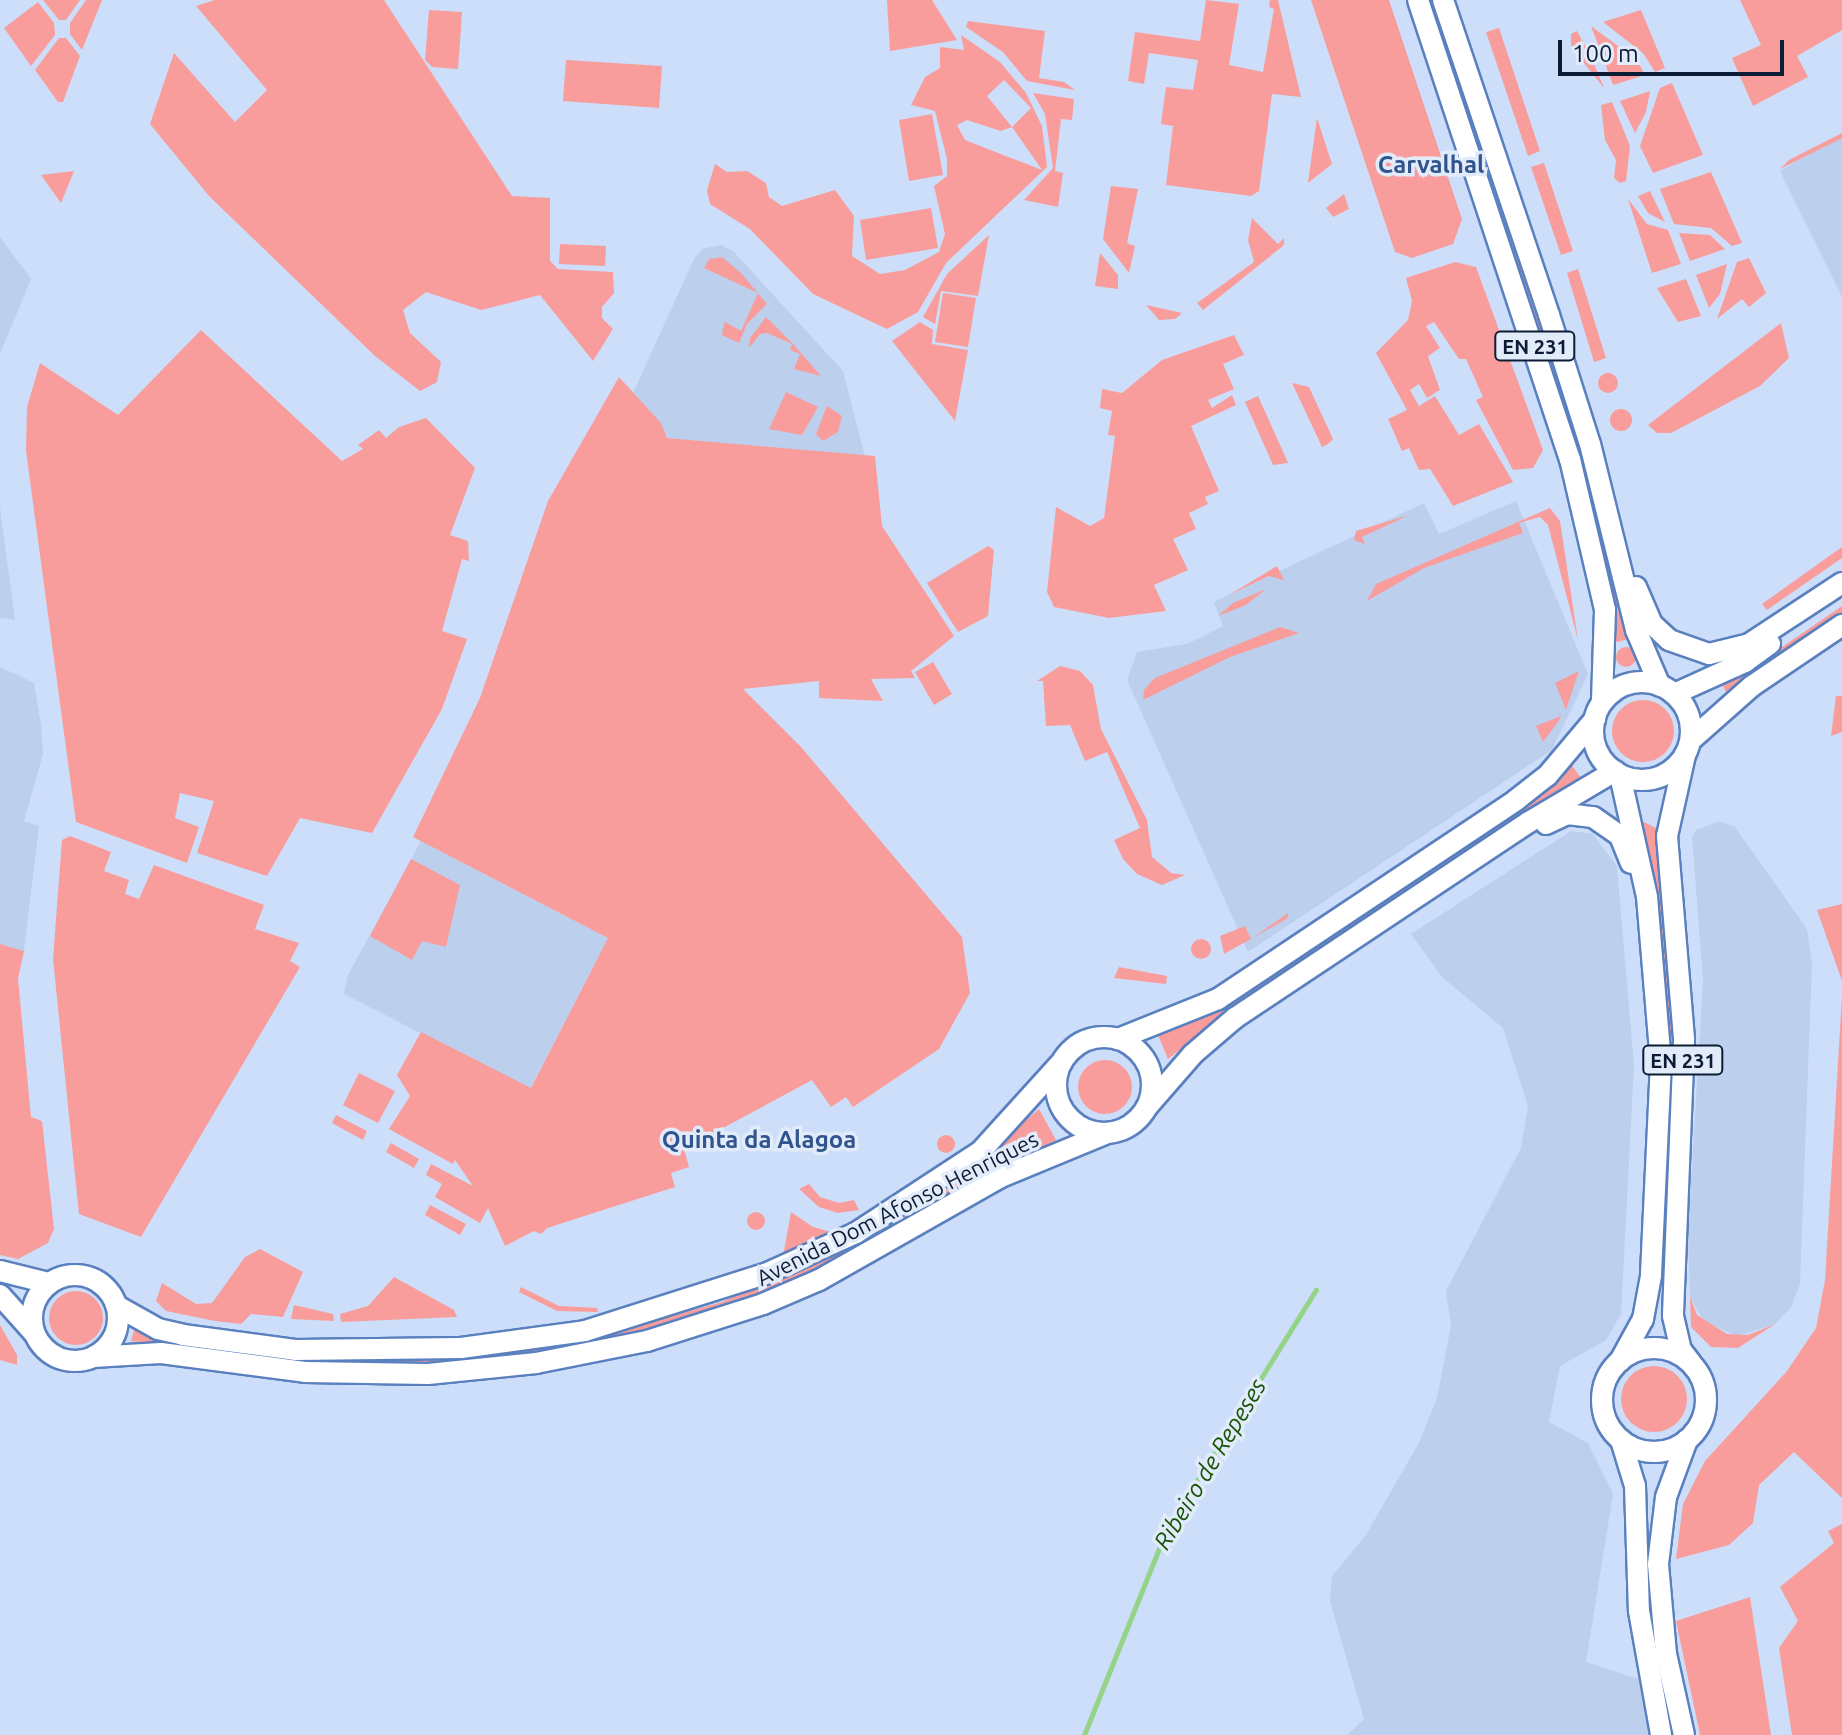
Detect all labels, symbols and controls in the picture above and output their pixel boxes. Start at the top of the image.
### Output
scale bar [1562,24,1788,74]
text: 100 m [1572,40,1639,67]
district label: Carvalhal [1378,151,1484,179]
road number: EN 231 [1493,330,1577,362]
road number: EN 231 [1641,1044,1725,1076]
street label: Avenida Dom Afonso Henriques [752,1125,1042,1291]
district label: Quinta da Alagoa [662,1126,856,1154]
water label: Ribeiro de Repeses [1148,1373,1272,1555]

